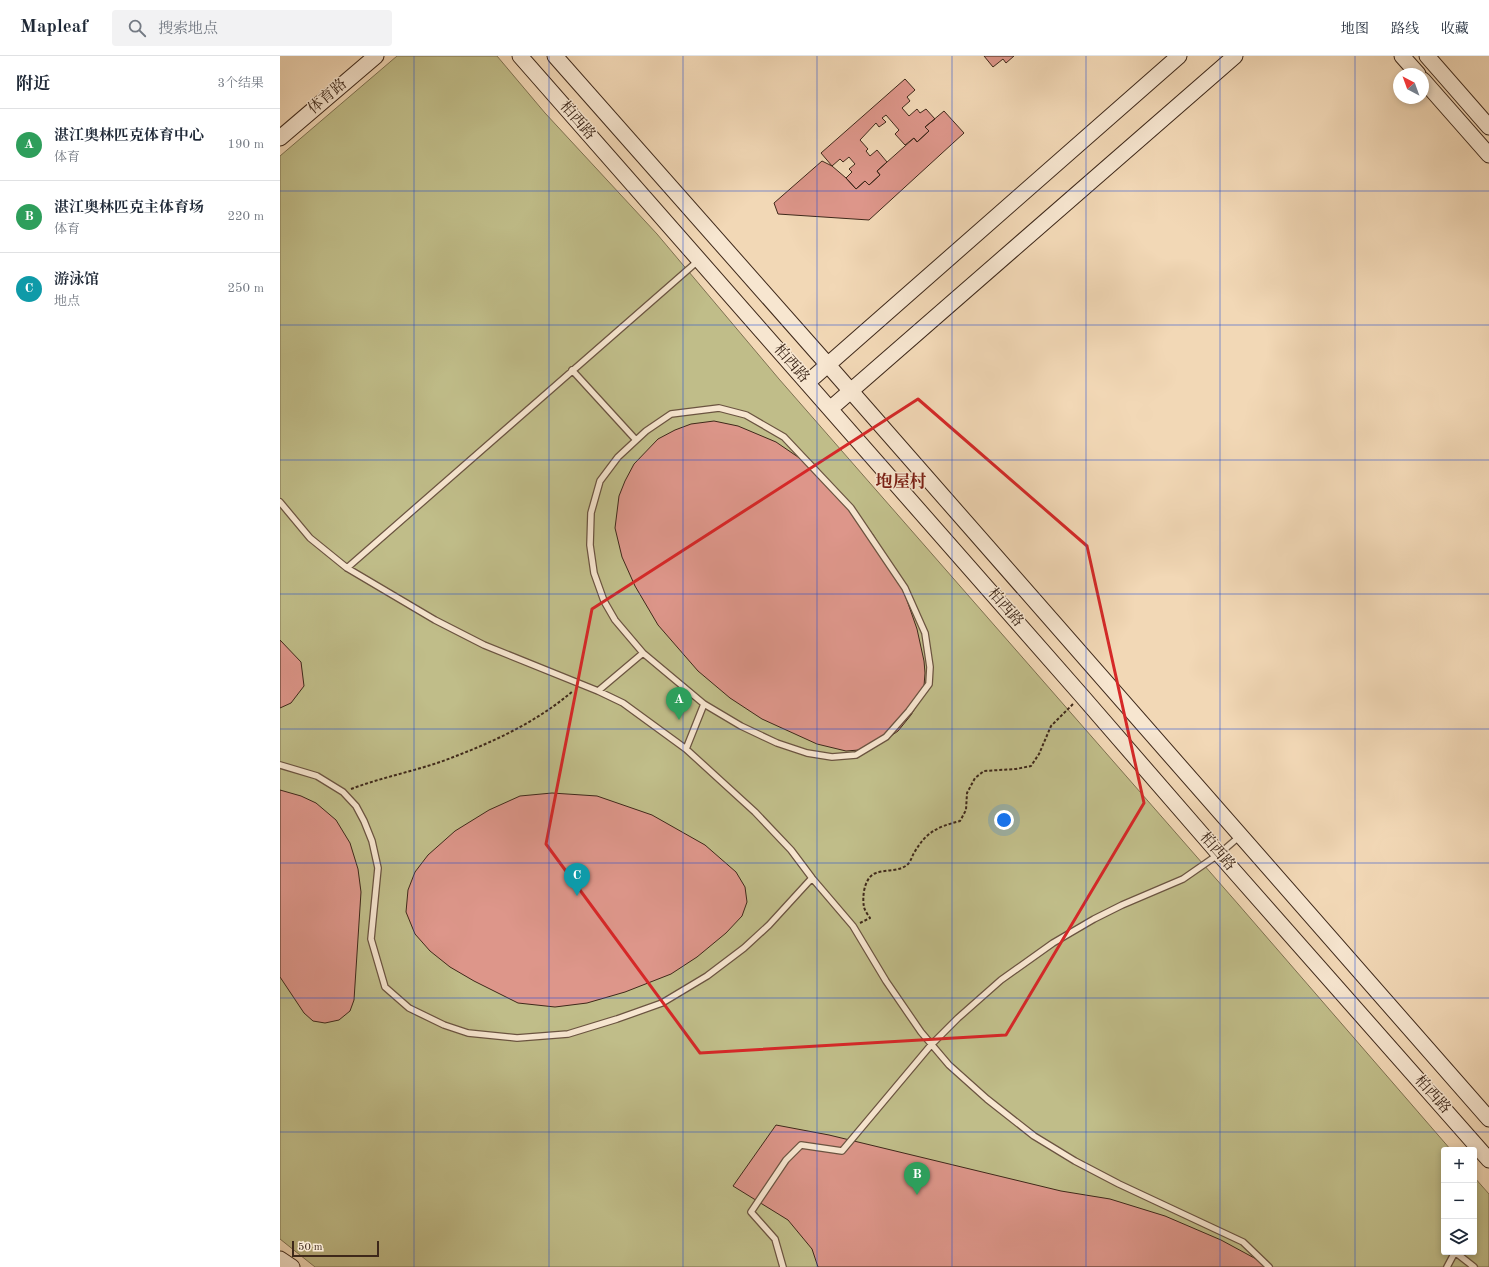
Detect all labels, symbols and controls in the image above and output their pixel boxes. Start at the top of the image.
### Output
search box [112,10,392,46]
icon: search [126,17,148,39]
text: Mapleaf [20,18,88,37]
text: 搜索地点 [158,22,218,37]
text: 地图 [1341,22,1369,36]
text: 路线 [1391,22,1419,36]
text: 收藏 [1441,22,1469,36]
north arrow [1393,68,1429,104]
street label: 体育路 [305,75,350,117]
text: 附近 [16,76,50,93]
text: 3个结果 [217,77,264,90]
street label: 柏西路 [557,98,599,143]
text: 湛江奥林匹克体育中心 [54,129,204,144]
text: A [24,138,34,151]
text: 190 m [227,138,264,151]
text: 体育 [54,151,80,164]
text: 湛江奥林匹克主体育场 [54,201,204,216]
text: B [24,210,34,223]
text: 220 m [227,210,264,223]
text: 体育 [54,223,80,236]
text: 游泳馆 [54,273,99,288]
text: C [25,282,33,295]
text: 250 m [227,282,264,295]
text: 地点 [54,295,80,308]
street label: 柏西路 [771,341,813,386]
district label: 垉屋村 [876,472,927,491]
street label: 柏西路 [985,585,1027,630]
pin: A [666,687,692,720]
your location [994,810,1014,830]
street label: 柏西路 [1197,829,1239,874]
pin: C [564,863,590,896]
street label: 柏西路 [1411,1072,1454,1117]
map controls [1441,1147,1477,1255]
button: + [1441,1147,1477,1183]
pin: B [904,1162,930,1195]
button: − [1441,1183,1477,1219]
button: layers [1441,1219,1477,1255]
scale bar [292,1239,379,1258]
text: 50 m [298,1242,323,1253]

